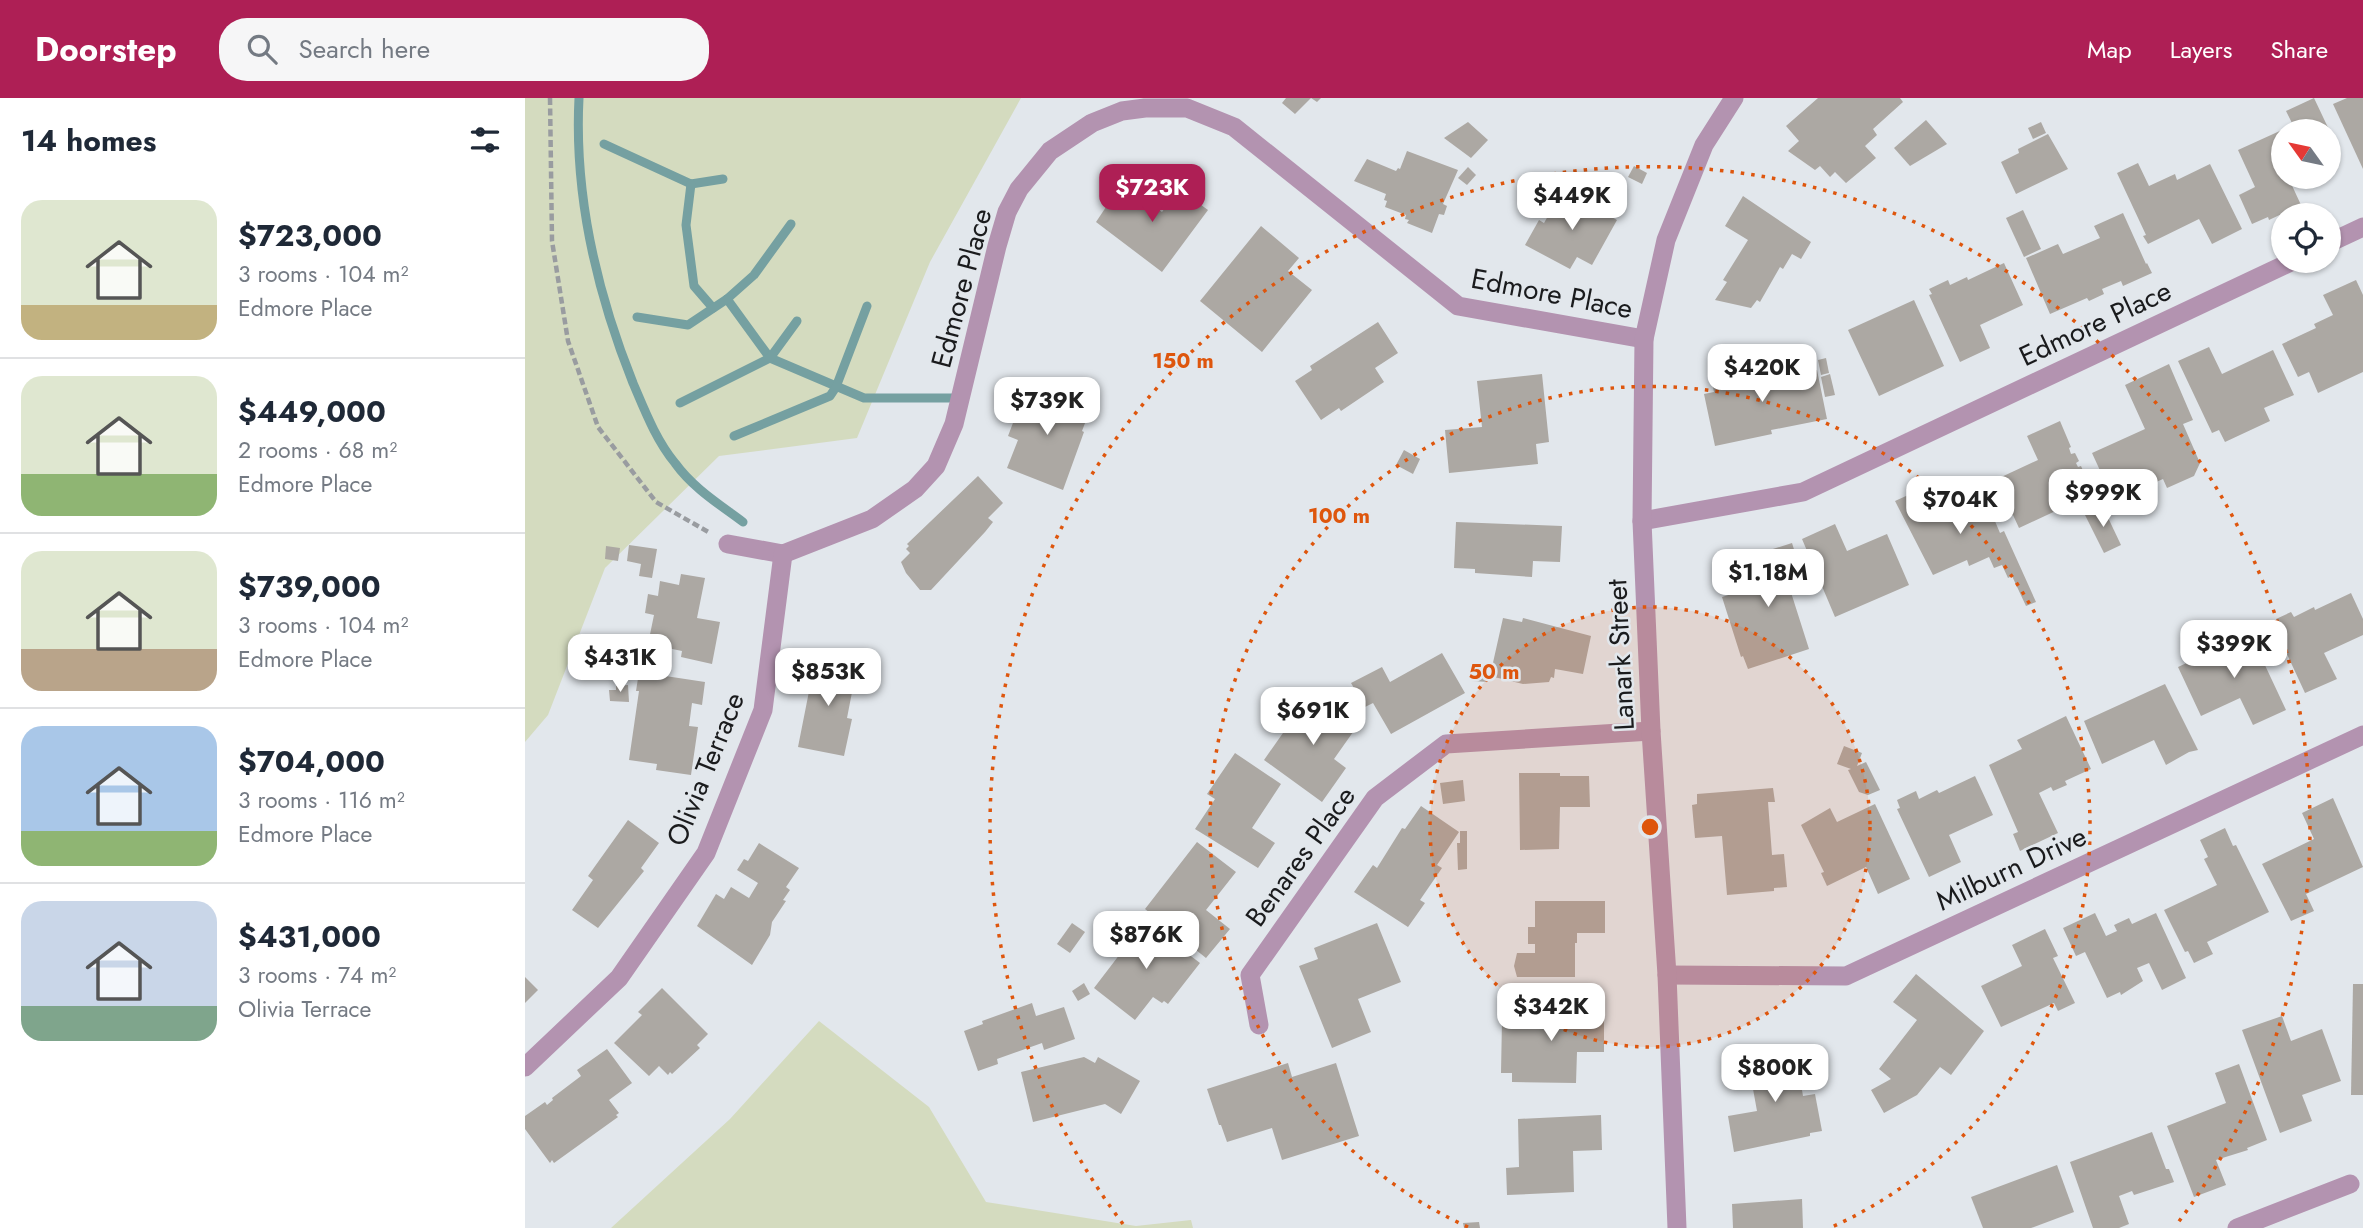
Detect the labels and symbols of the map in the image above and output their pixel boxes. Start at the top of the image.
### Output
north arrow [2271,119,2341,189]
pin: $723K [1103,164,1201,224]
pin: $449K [1523,172,1621,232]
street label: Edmore Place [921,204,1002,372]
street label: Edmore Place [1468,258,1636,329]
street label: Edmore Place [2012,270,2178,377]
pin: $420K [1713,344,1811,404]
text: 150 m [1152,346,1214,376]
pin: $739K [998,378,1096,437]
pin: $999K [2054,470,2152,529]
pin: $704K [1911,476,2009,536]
text: 100 m [1308,501,1370,531]
pin: $1.18M [1711,550,1825,609]
street label: Lanark Street [1596,578,1645,732]
pin: $399K [2185,620,2283,680]
pin: $431K [571,634,669,694]
pin: $853K [779,648,877,708]
text: 50 m [1469,657,1519,687]
street label: Olivia Terrace [656,686,755,852]
pin: $691K [1264,688,1362,747]
street label: Benares Place [1235,778,1365,935]
centre of rings [1638,815,1662,839]
street label: Milburn Drive [1929,816,2093,921]
pin: $876K [1097,912,1195,971]
pin: $342K [1502,984,1600,1043]
pin: $800K [1726,1044,1824,1104]

